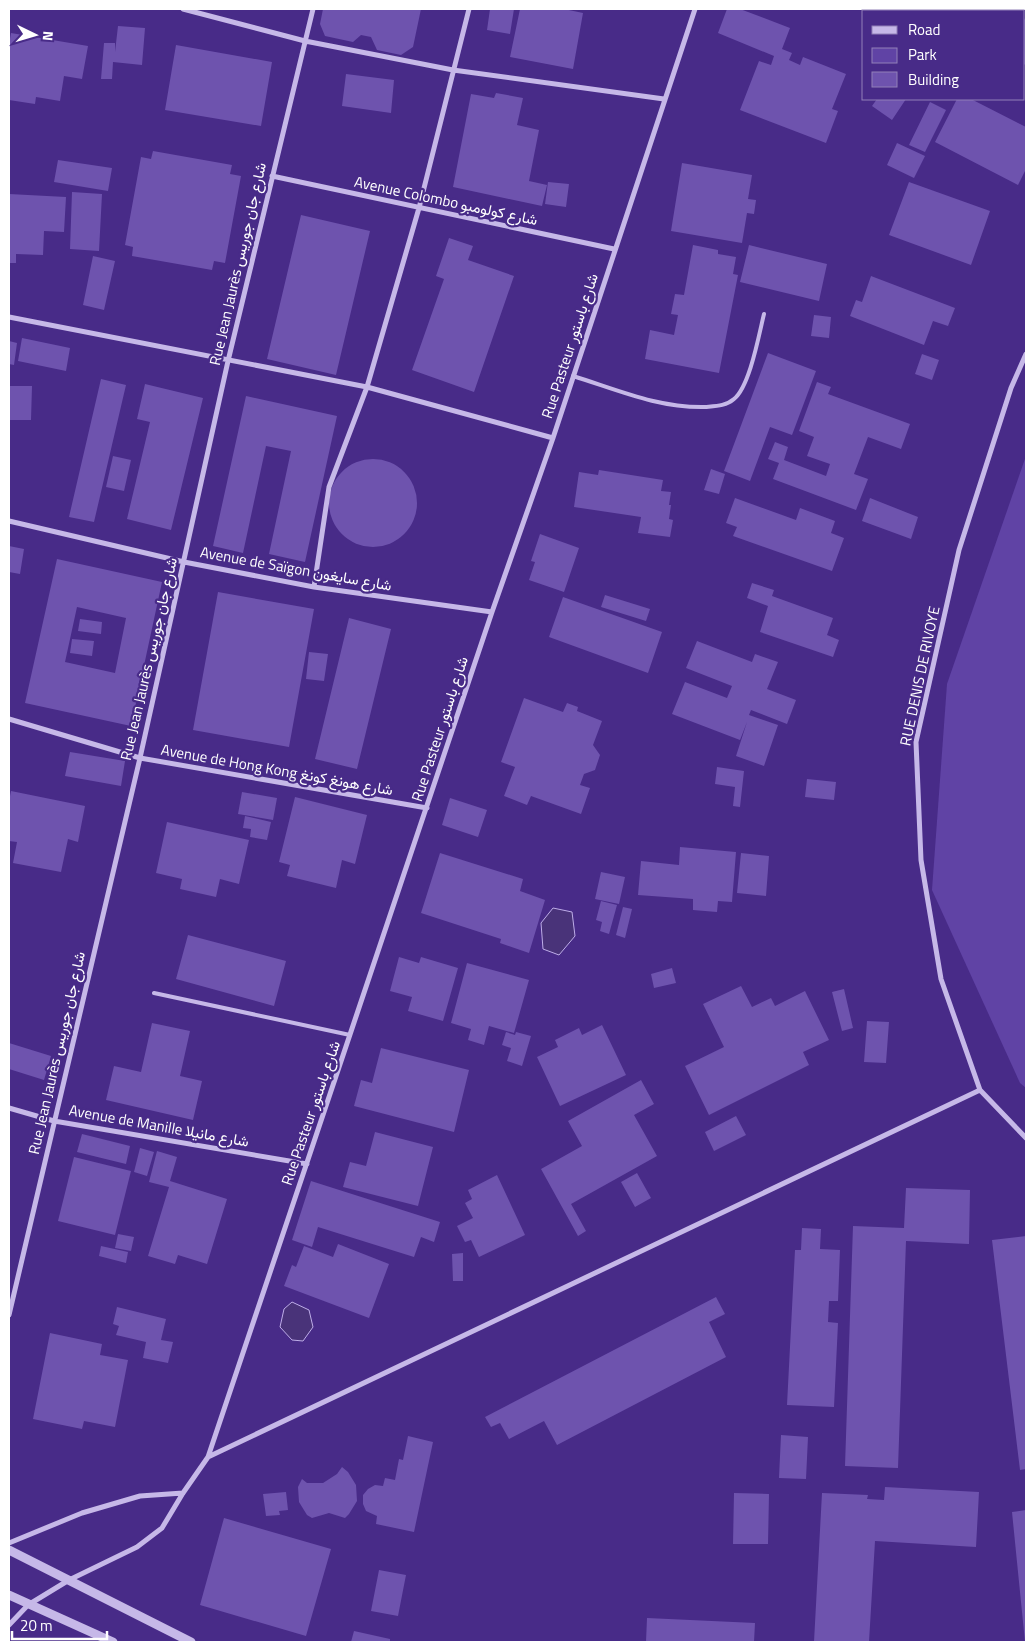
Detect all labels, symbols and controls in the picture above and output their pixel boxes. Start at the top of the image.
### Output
north arrow [10,10,60,60]
legend [862,10,1025,100]
text: Road [908,18,940,41]
text: N [38,30,59,42]
text: Park [908,43,937,66]
text: Building [908,68,959,91]
street label: Rue Jean Jaurès شارع جان جوريس [203,160,272,368]
street label: Avenue Colombo شارع كولومبو [352,170,540,231]
street label: Rue Pasteur شارع باستور [535,270,604,421]
street label: Avenue de Saïgon شارع سايغون [198,540,394,597]
street label: Rue Jean Jaurès شارع جان جوريس [114,555,183,763]
street label: RUE DENIS DE RIVOYE [893,604,946,748]
street label: Rue Pasteur شارع باستور [405,653,474,804]
street label: Avenue de Hong Kong شارع هونغ كونغ [159,738,395,801]
street label: Rue Jean Jaurès شارع جان جوريس [22,949,91,1157]
street label: Rue Pasteur شارع باستور [275,1037,346,1188]
street label: Avenue de Manille شارع مانيلا [67,1098,251,1153]
scale bar [12,1608,108,1640]
text: 20 m [20,1614,53,1637]

